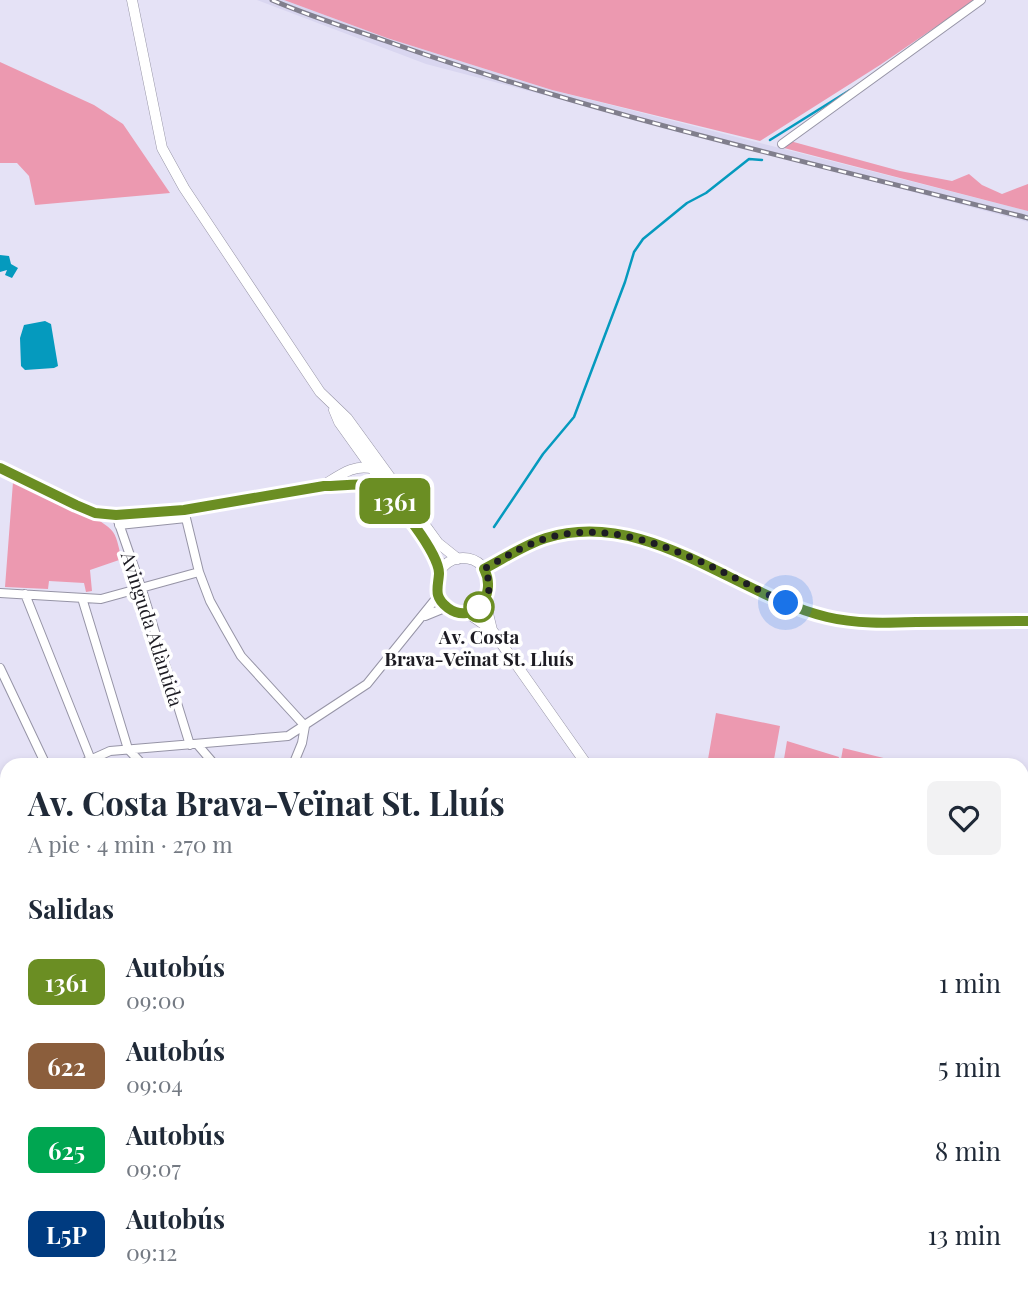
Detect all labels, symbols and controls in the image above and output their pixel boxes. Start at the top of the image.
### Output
line badge: 1361 [346,478,444,524]
text: 1361 [373,485,417,517]
street label: Avinguda Atlàntida [115,547,190,710]
your location [768,585,803,620]
marker: Av. Costa Brava-Veïnat St. Lluís [464,592,494,622]
place label: Av. Costa Brava-Veïnat St. Lluís [384,623,574,671]
text: Av. Costa Brava-Veïnat St. Lluís [28,780,505,824]
button: heart [927,781,1001,855]
text: A pie · 4 min · 270 m [28,828,233,859]
text: Salidas [28,891,114,926]
text: Autobús [126,949,225,984]
text: 1 min [939,965,1001,1000]
text: 1361 [45,966,88,998]
text: 09:00 [126,984,185,1015]
text: Autobús [126,1033,225,1068]
text: 5 min [938,1049,1001,1084]
text: 622 [47,1050,86,1082]
text: 09:04 [126,1068,183,1099]
text: Autobús [126,1117,225,1152]
text: 8 min [935,1133,1001,1168]
text: 625 [48,1134,85,1166]
text: 09:07 [126,1152,181,1183]
text: Autobús [126,1201,225,1236]
text: 13 min [927,1217,1001,1252]
text: L5P [46,1218,87,1250]
text: 09:12 [126,1236,177,1267]

